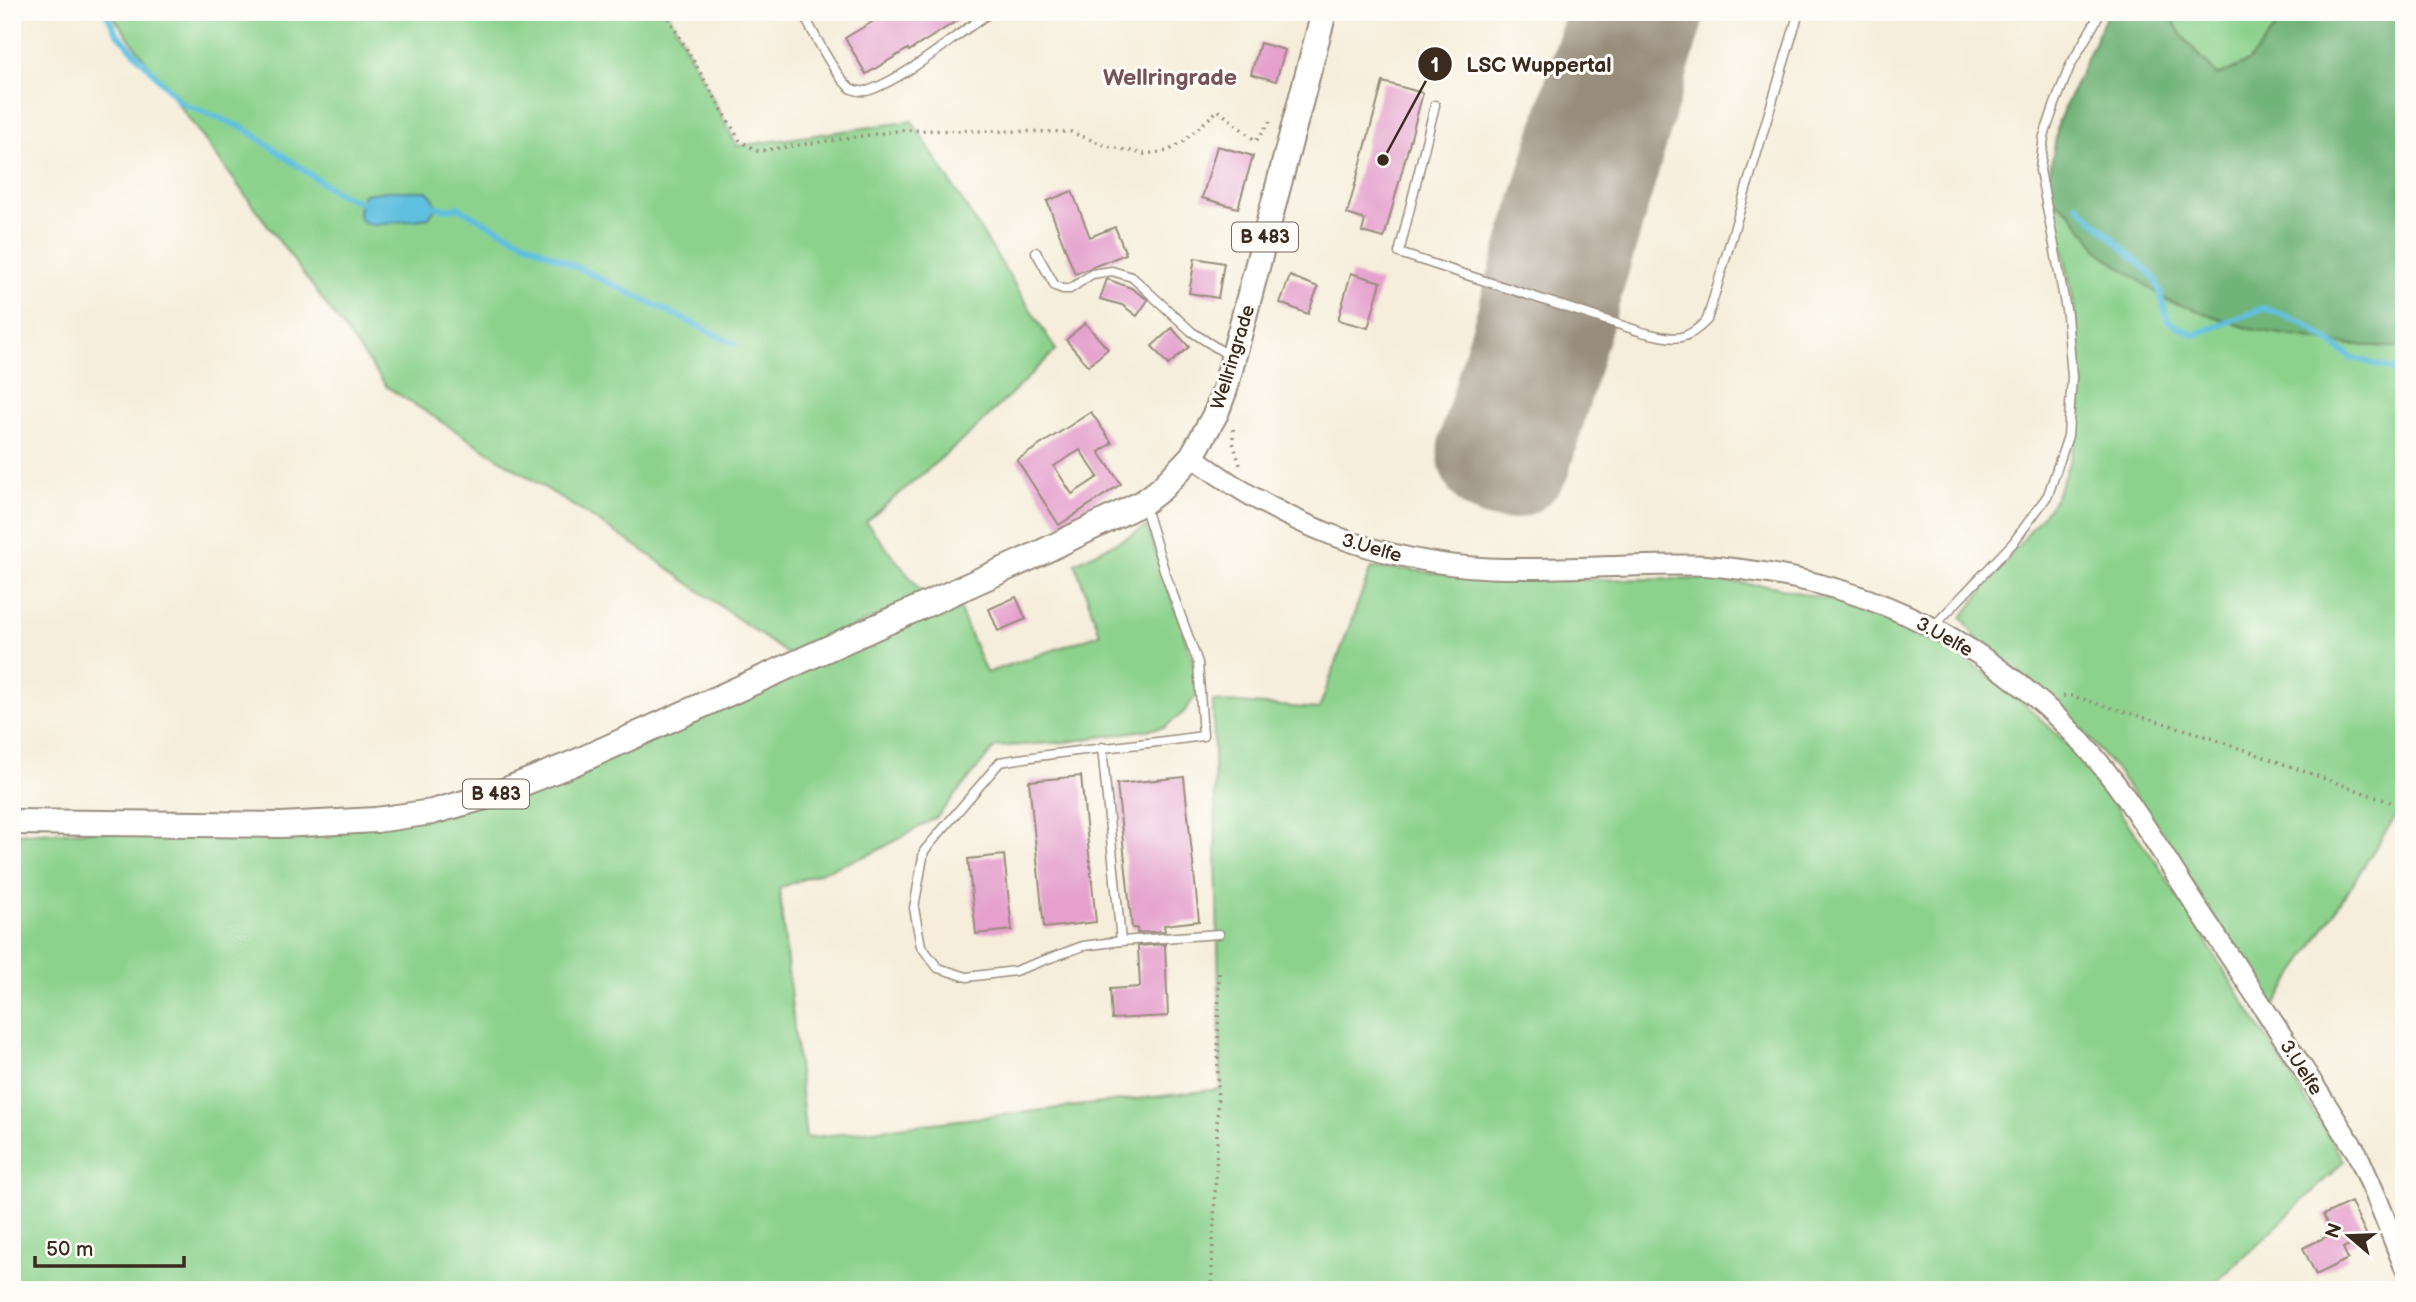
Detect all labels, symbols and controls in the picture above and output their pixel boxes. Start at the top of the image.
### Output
callout: LSC Wuppertal [1417,43,1625,85]
text: 1 [1431,53,1439,78]
text: LSC Wuppertal [1466,53,1612,78]
district label: Wellringrade [1103,64,1237,92]
road number: B 483 [1232,222,1298,251]
street label: Wellringrade [1207,302,1260,413]
street label: 3.Uelfe [1339,529,1404,568]
street label: 3.Uelfe [1912,612,1977,662]
road number: B 483 [463,780,529,808]
street label: 3.Uelfe [2274,1036,2327,1100]
north arrow [2314,1200,2384,1270]
text: N [2321,1220,2348,1241]
scale bar [35,1225,184,1269]
text: 50 m [46,1237,93,1262]

